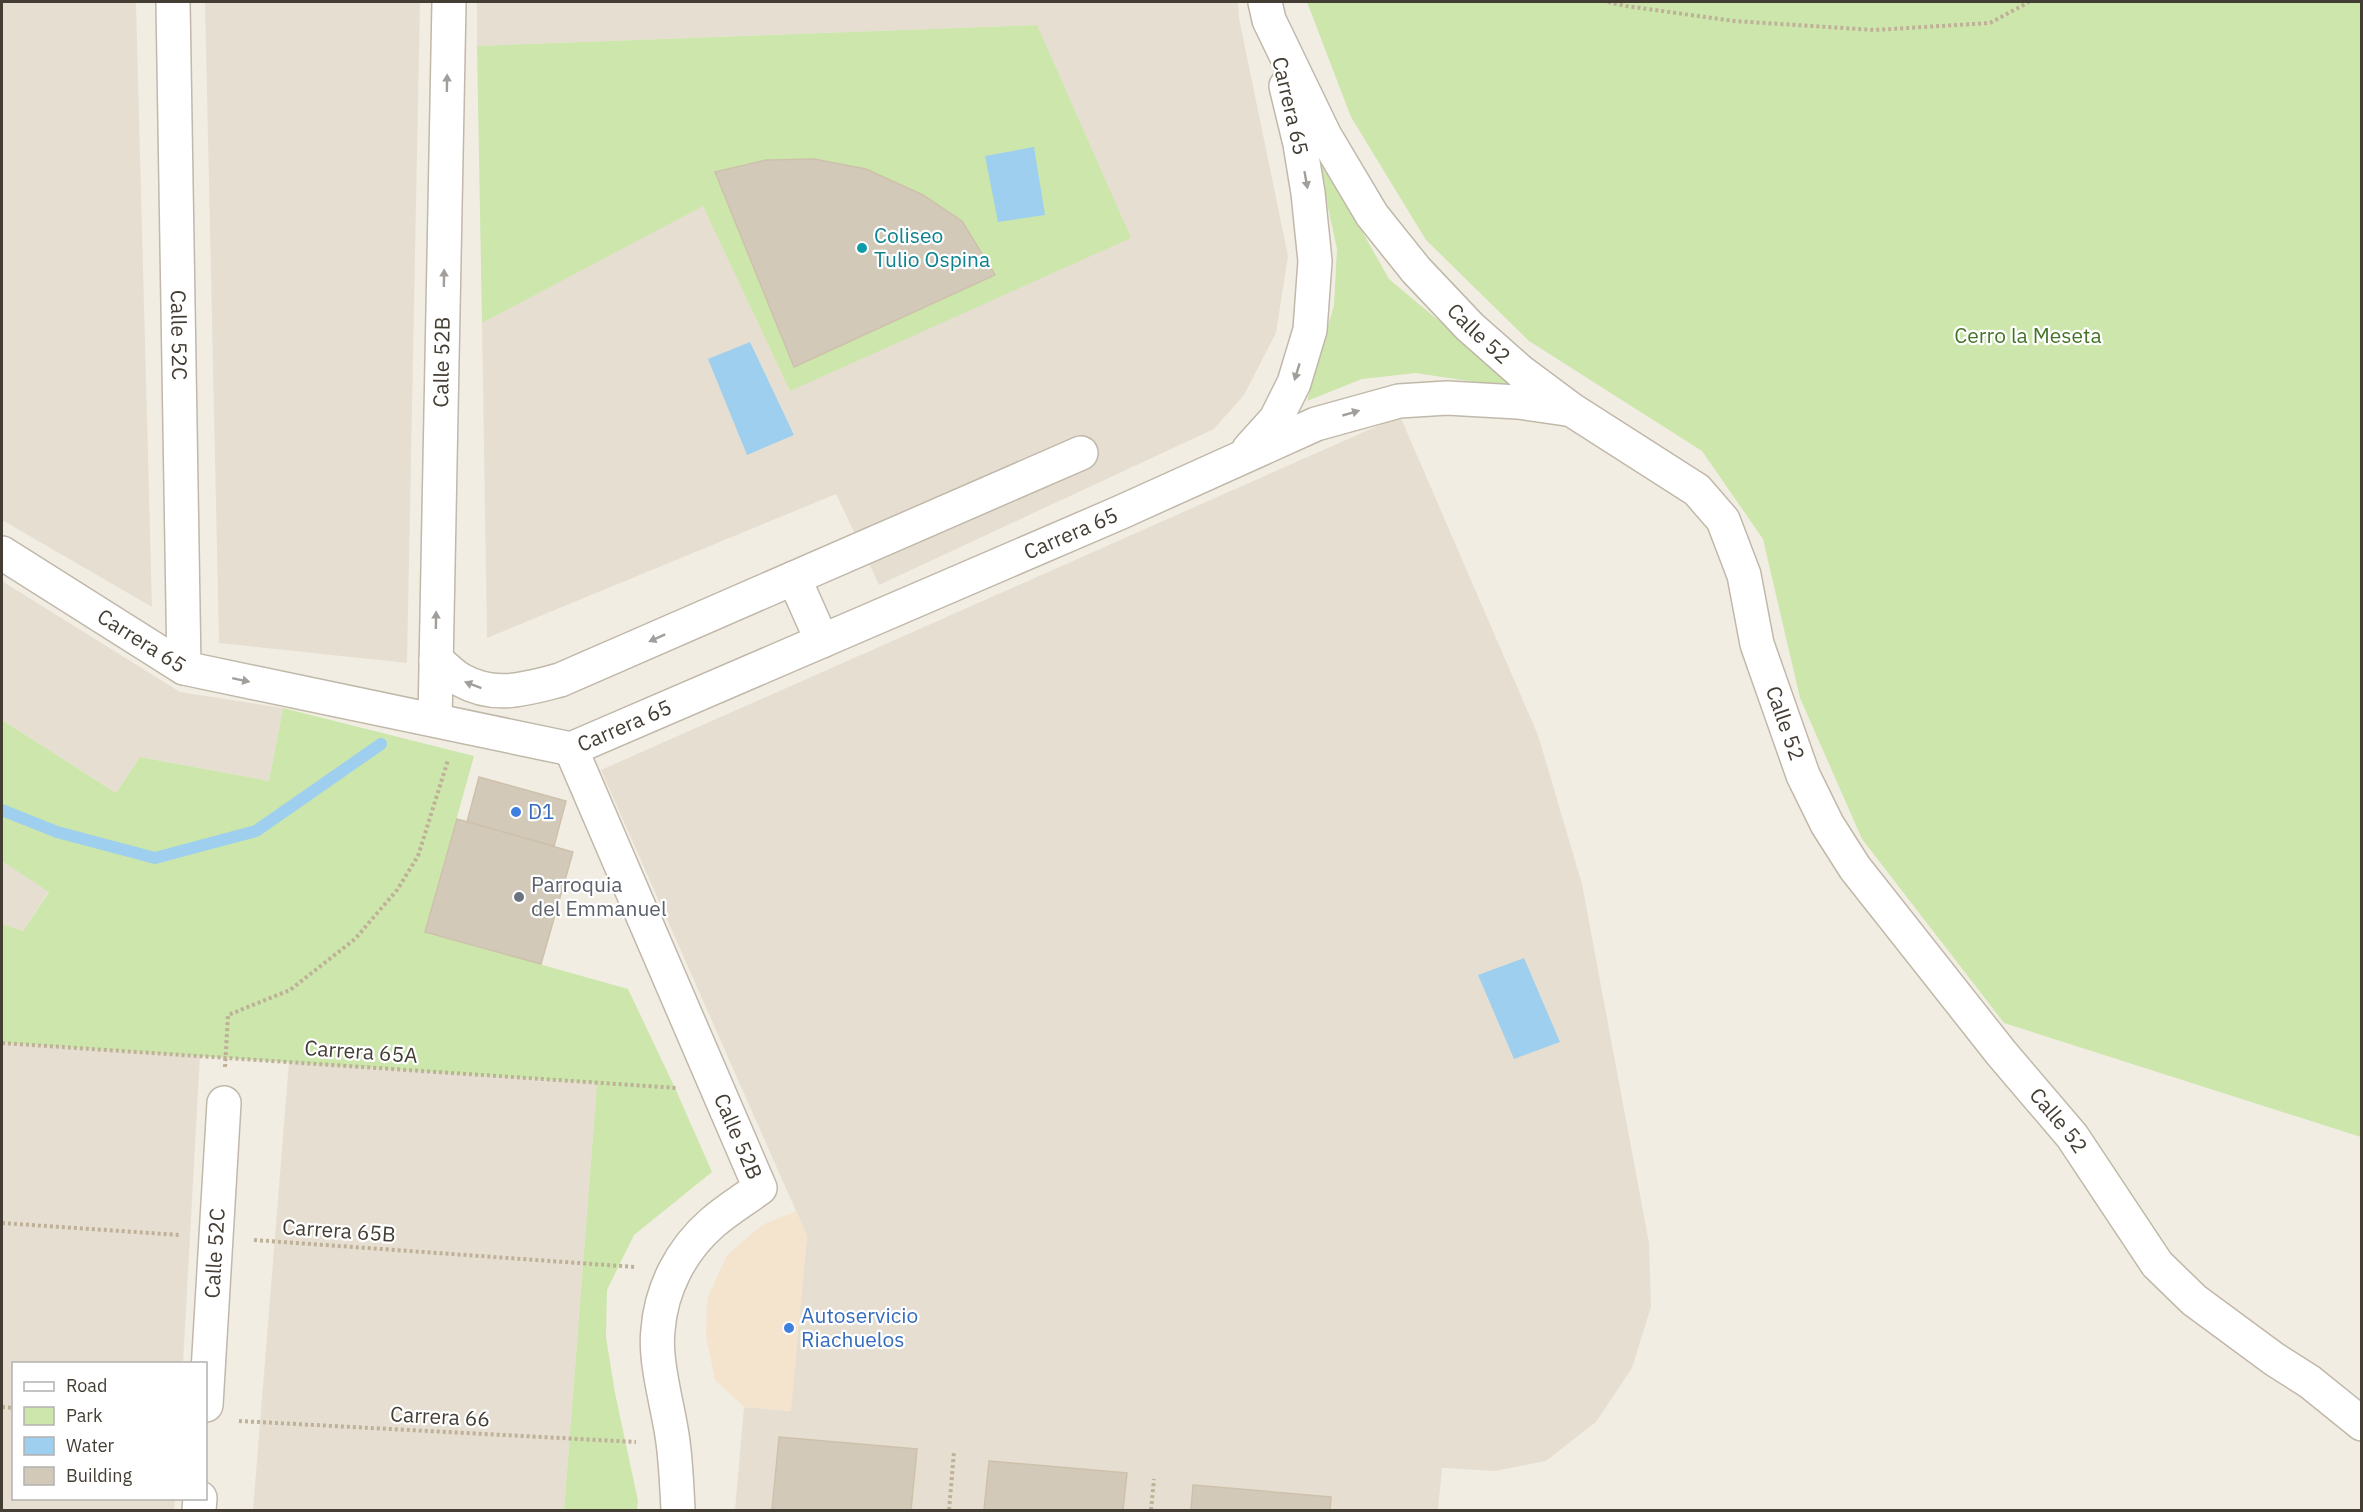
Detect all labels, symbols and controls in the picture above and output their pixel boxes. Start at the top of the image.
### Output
street label: Carrera 65 [1266,54,1316,158]
one-way arrow [443,73,452,92]
one-way arrow [1302,170,1311,189]
place label: Coliseo Tulio Ospina [874,221,990,273]
marker: Coliseo Tulio Ospina [855,241,869,255]
one-way arrow [439,268,448,287]
street label: Calle 52C [165,290,194,380]
street label: Calle 52 [1441,297,1517,370]
street label: Calle 52B [426,316,456,408]
park label: Cerro la Meseta [1954,321,2102,349]
one-way arrow [1292,363,1301,381]
one-way arrow [1342,408,1361,418]
street label: Carrera 65 [1019,500,1122,565]
street label: Carrera 65 [92,602,192,679]
one-way arrow [432,610,441,629]
one-way arrow [647,633,665,643]
one-way arrow [232,676,251,685]
one-way arrow [464,680,482,689]
street label: Calle 52 [1760,682,1812,764]
street label: Carrera 65 [573,692,676,758]
place label: D1 [528,797,555,825]
marker: D1 [509,805,523,819]
place label: Parroquia del Emmanuel [531,870,667,922]
marker: Parroquia del Emmanuel [512,890,526,904]
street label: Carrera 65A [303,1033,419,1069]
street label: Calle 52 [2024,1081,2095,1158]
street label: Calle 52B [708,1089,770,1184]
street label: Calle 52C [197,1207,231,1299]
street label: Carrera 65B [281,1212,397,1248]
place label: Autoservicio Riachuelos [801,1301,918,1353]
marker: Autoservicio Riachuelos [782,1321,796,1335]
legend [12,1362,207,1500]
text: Road [66,1374,107,1397]
street label: Carrera 66 [389,1399,491,1433]
text: Park [66,1404,103,1427]
text: Water [66,1434,115,1457]
text: Building [66,1464,133,1487]

